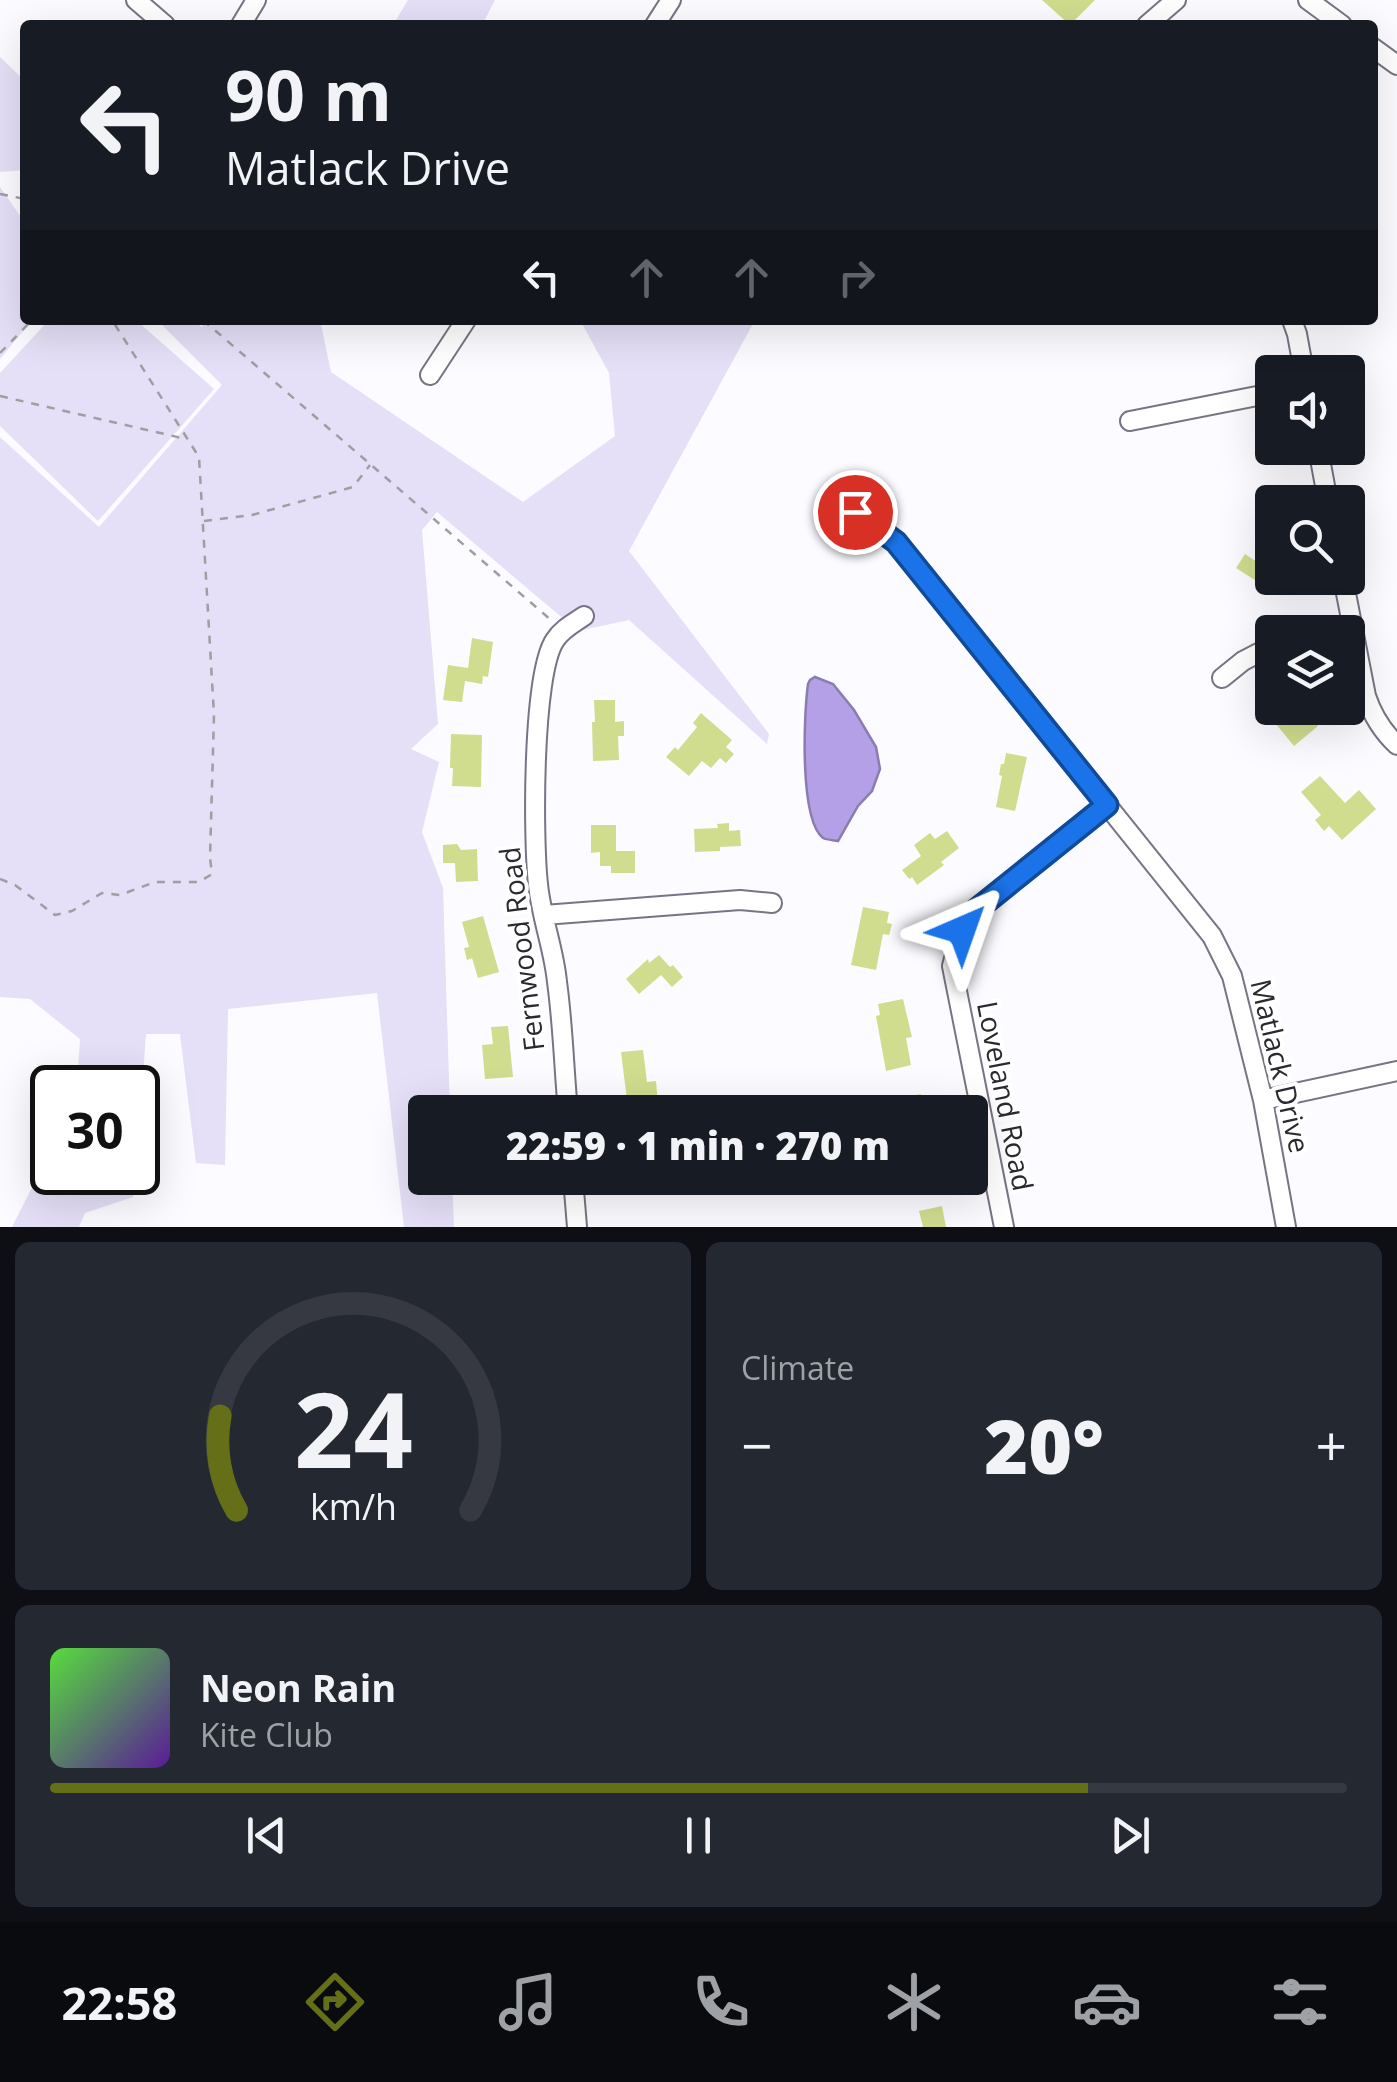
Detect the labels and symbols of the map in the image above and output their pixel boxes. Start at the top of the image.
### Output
pin [813,470,898,555]
street label: Fernwood Road [490,845,552,1053]
position arrow [910,878,1014,982]
street label: Matlack Drive [1243,975,1319,1156]
street label: Loveland Road [969,998,1043,1194]
speed limit sign: 30 [30,1065,160,1195]

